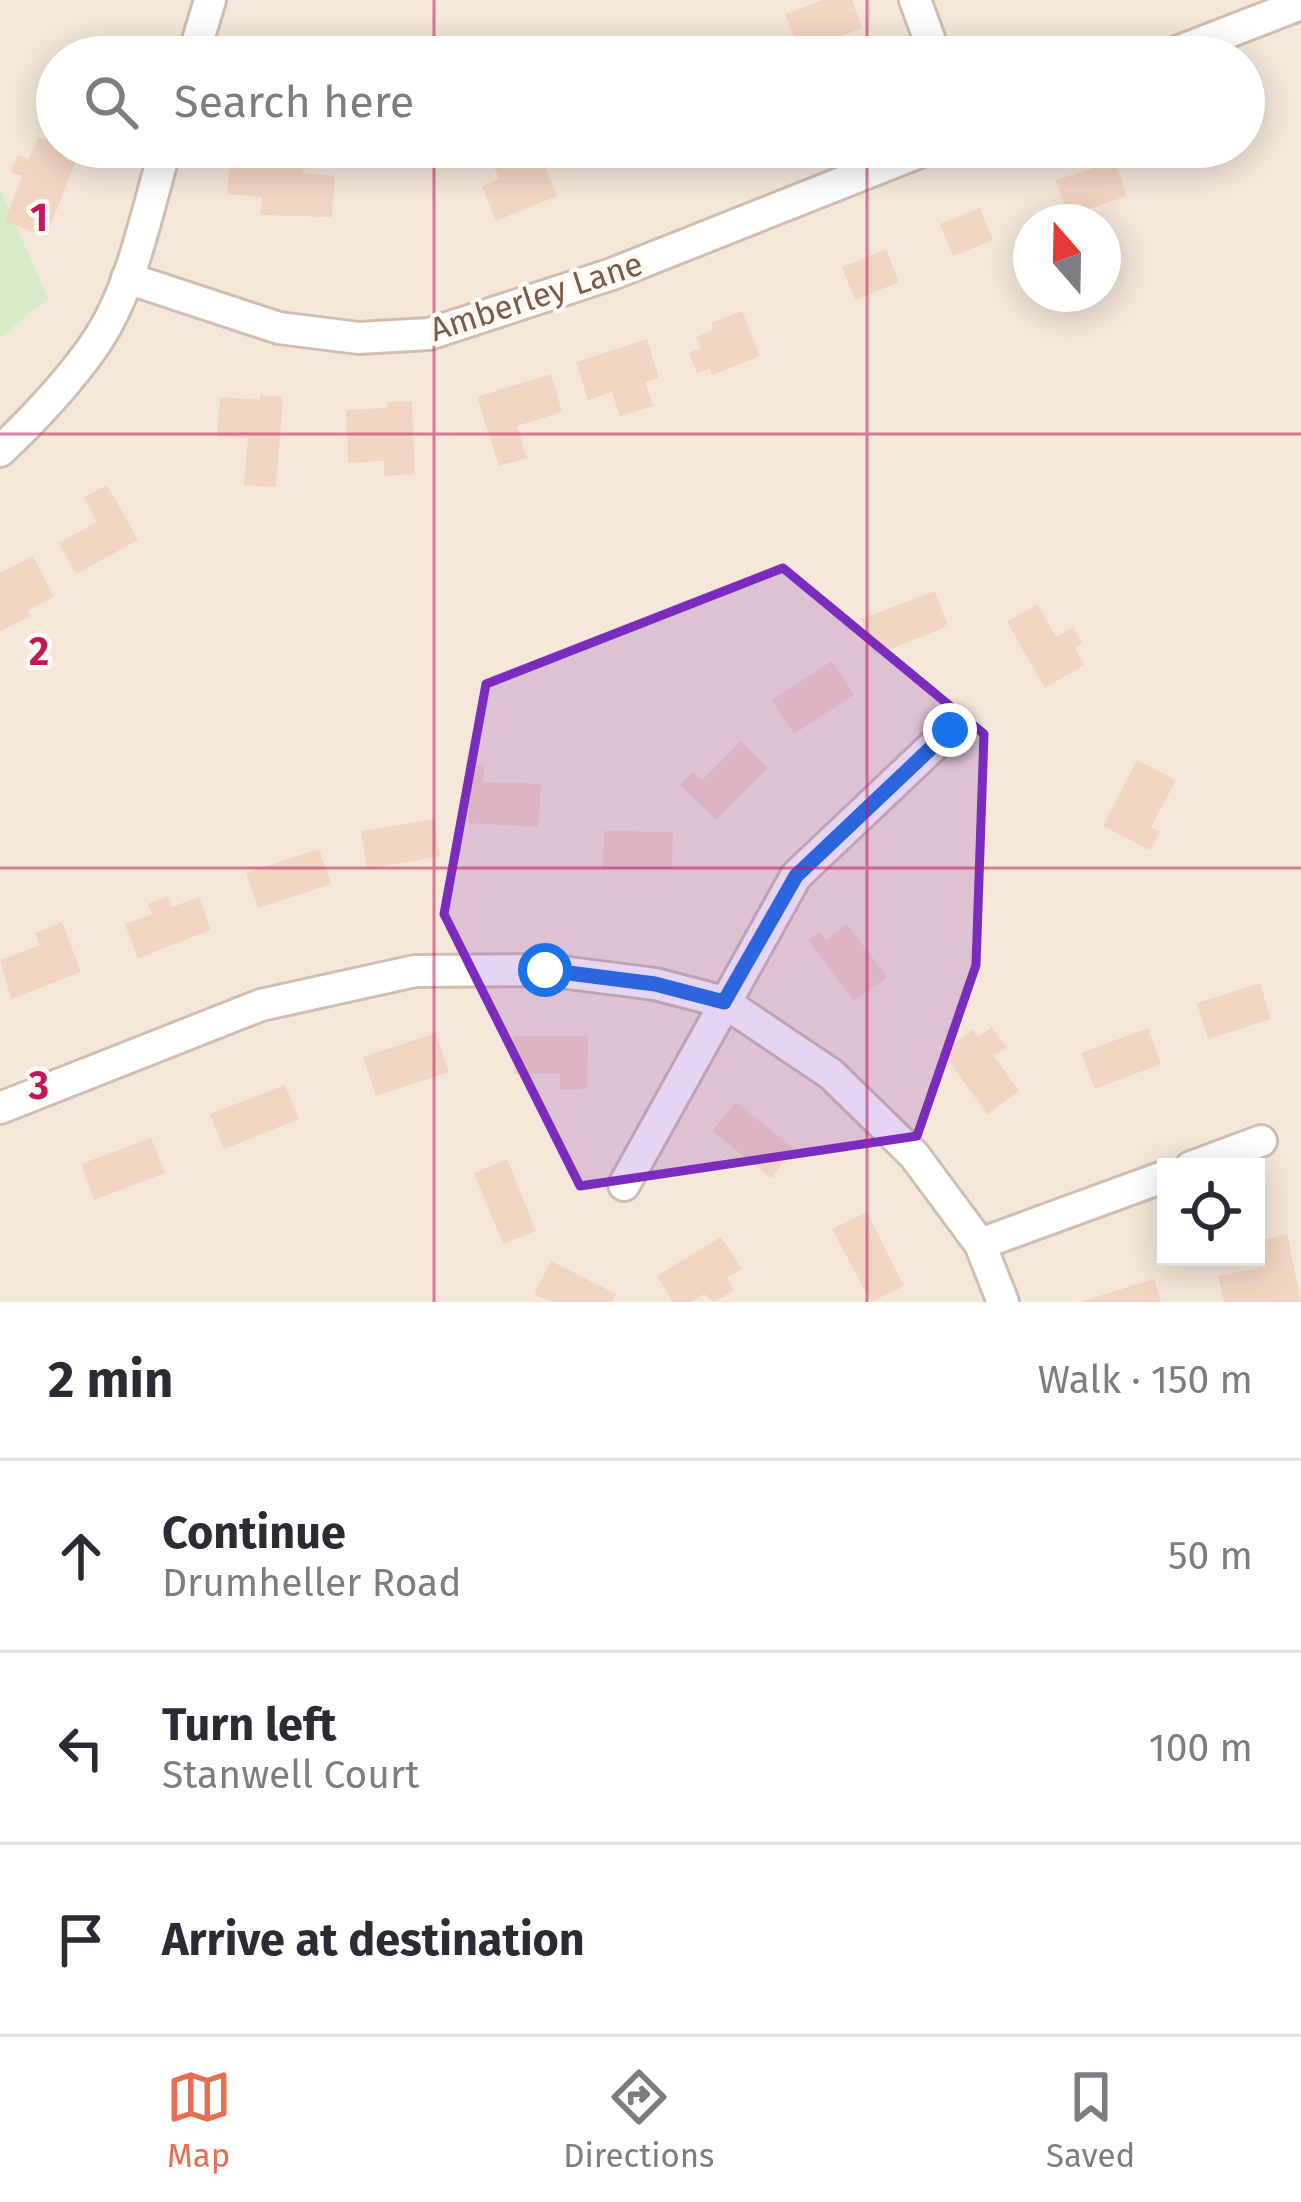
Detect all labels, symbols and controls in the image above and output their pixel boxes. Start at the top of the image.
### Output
search box [36,36,1265,168]
icon: search [78,69,144,135]
text: Search here [174,75,414,129]
text: 1 [30,195,48,241]
north arrow [1013,204,1121,312]
street label: Amberley Lane [425,244,648,350]
text: 2 [29,629,49,675]
route end [923,703,977,757]
route start [518,943,572,997]
text: 3 [28,1063,49,1109]
map controls [1157,1158,1265,1266]
button: locate [1157,1158,1265,1266]
text: 2 min [48,1349,173,1411]
text: Walk · 150 m [1038,1357,1253,1403]
text: Continue [162,1506,346,1560]
icon: ahead [48,1523,114,1589]
text: 50 m [1168,1533,1253,1579]
text: Drumheller Road [162,1560,462,1606]
text: Turn left [162,1698,336,1752]
icon: left [48,1715,114,1781]
text: 100 m [1149,1725,1253,1771]
text: Stanwell Court [162,1752,419,1798]
icon: arrive [48,1907,114,1973]
text: Arrive at destination [162,1913,585,1967]
tab: Map [166,2064,232,2176]
tab: Directions [563,2064,715,2176]
tab: Saved [1046,2064,1135,2176]

